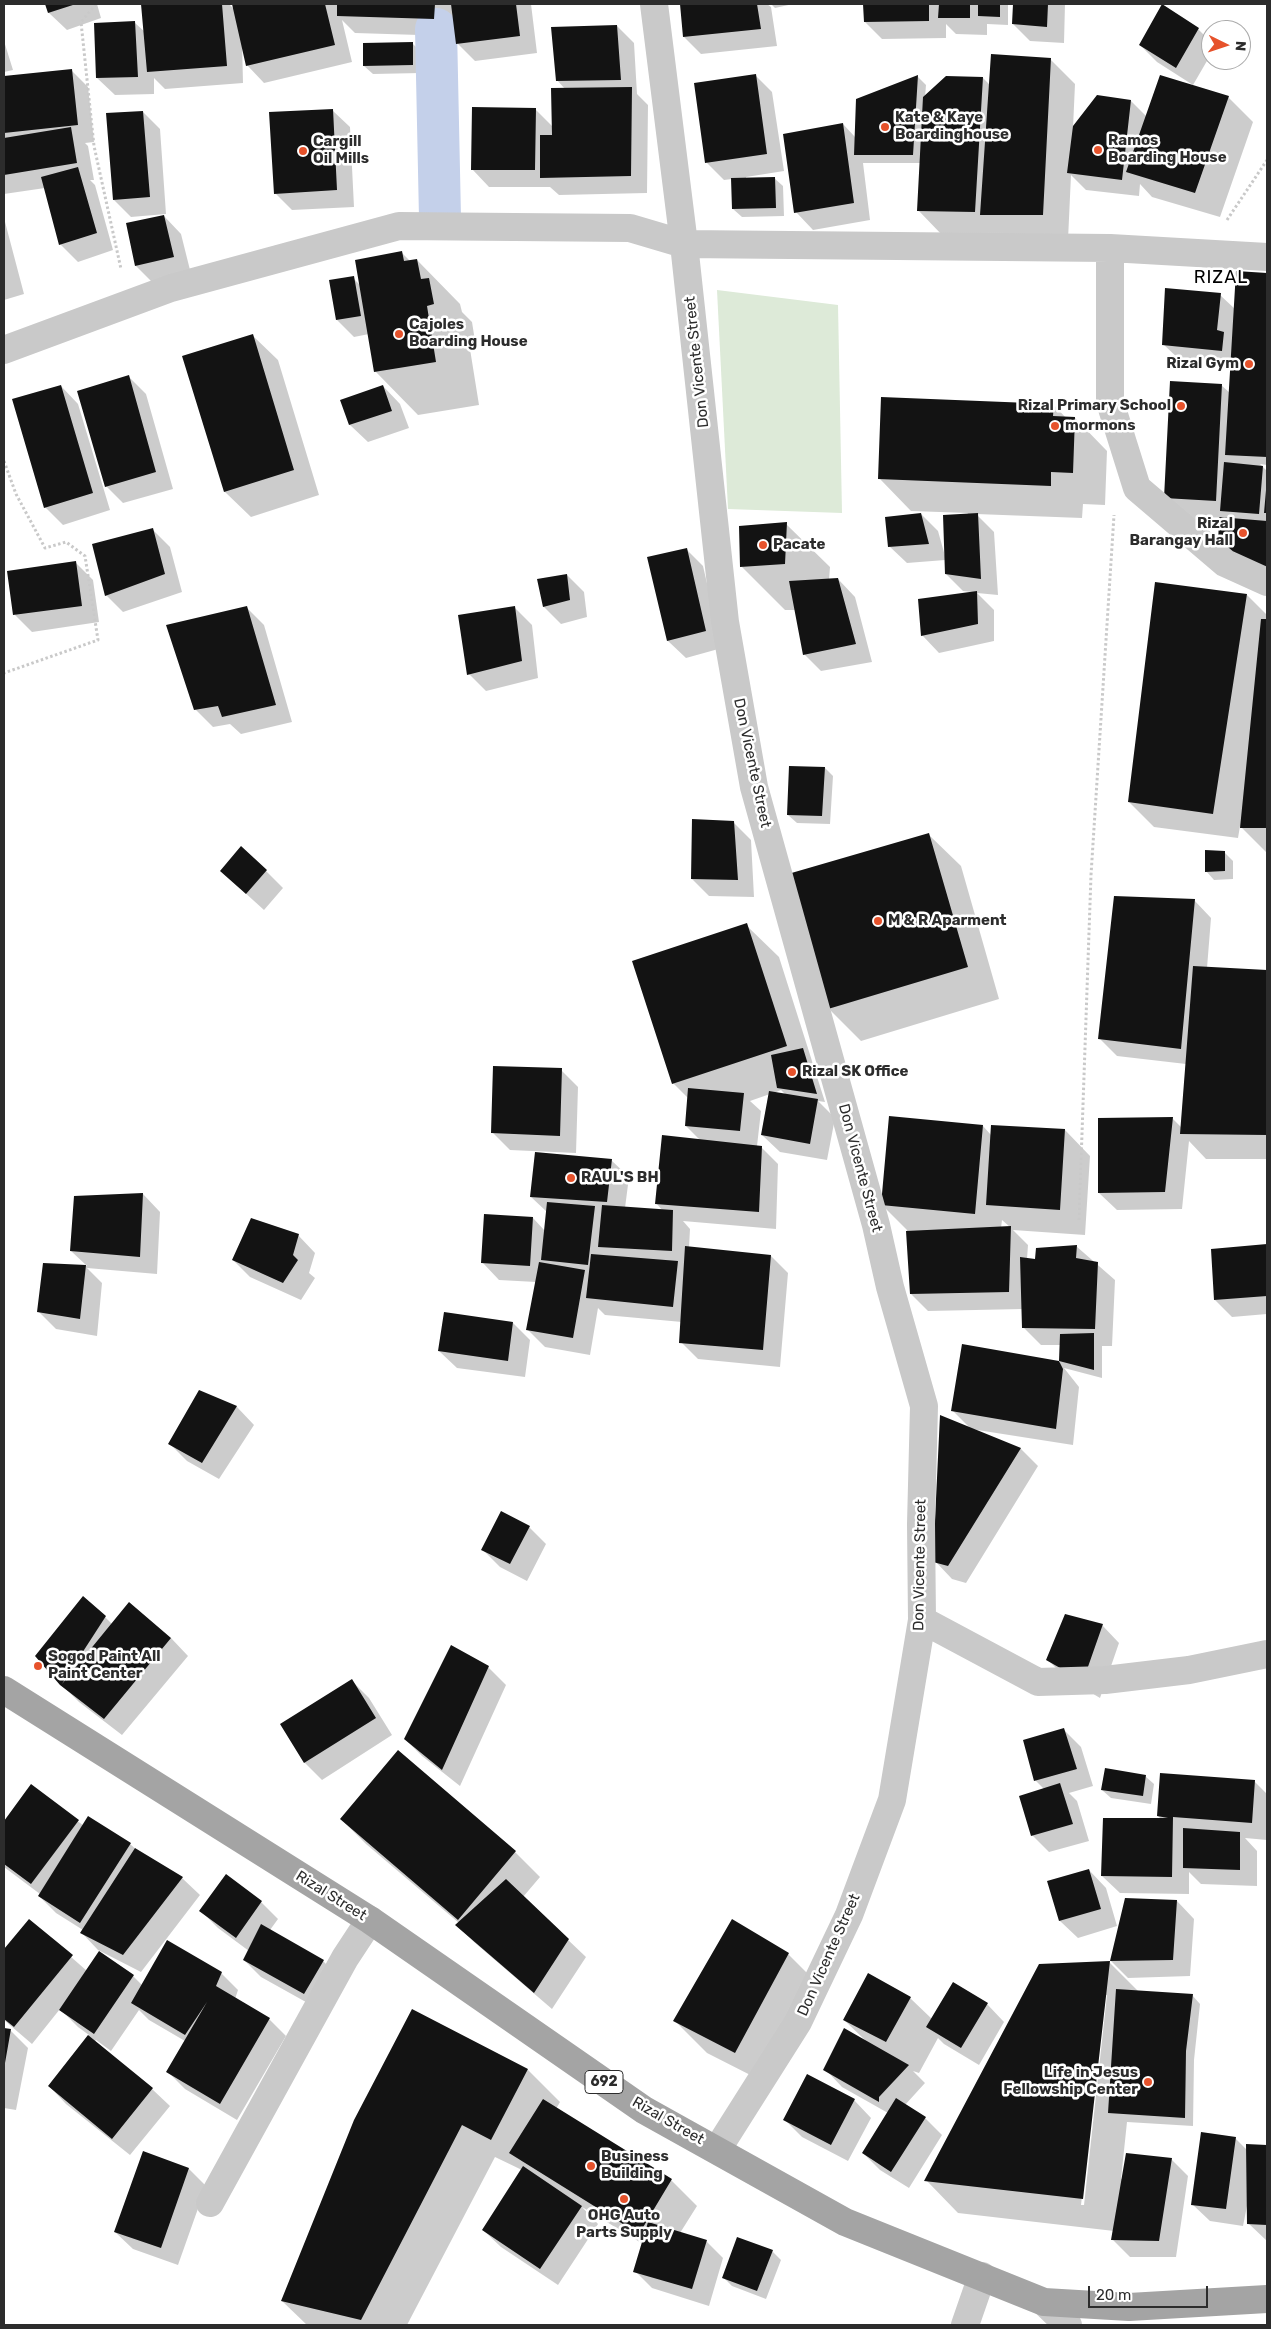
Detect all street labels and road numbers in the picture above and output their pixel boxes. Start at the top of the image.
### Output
street label: Don Vicente Street [681,295,713,429]
street label: Don Vicente Street [729,697,775,829]
street label: Don Vicente Street [834,1102,886,1234]
street label: Don Vicente Street [910,1499,930,1631]
street label: Rizal Street [292,1867,370,1925]
street label: Don Vicente Street [794,1891,864,2019]
road number: 692 [585,2070,623,2094]
street label: Rizal Street [629,2093,707,2149]

